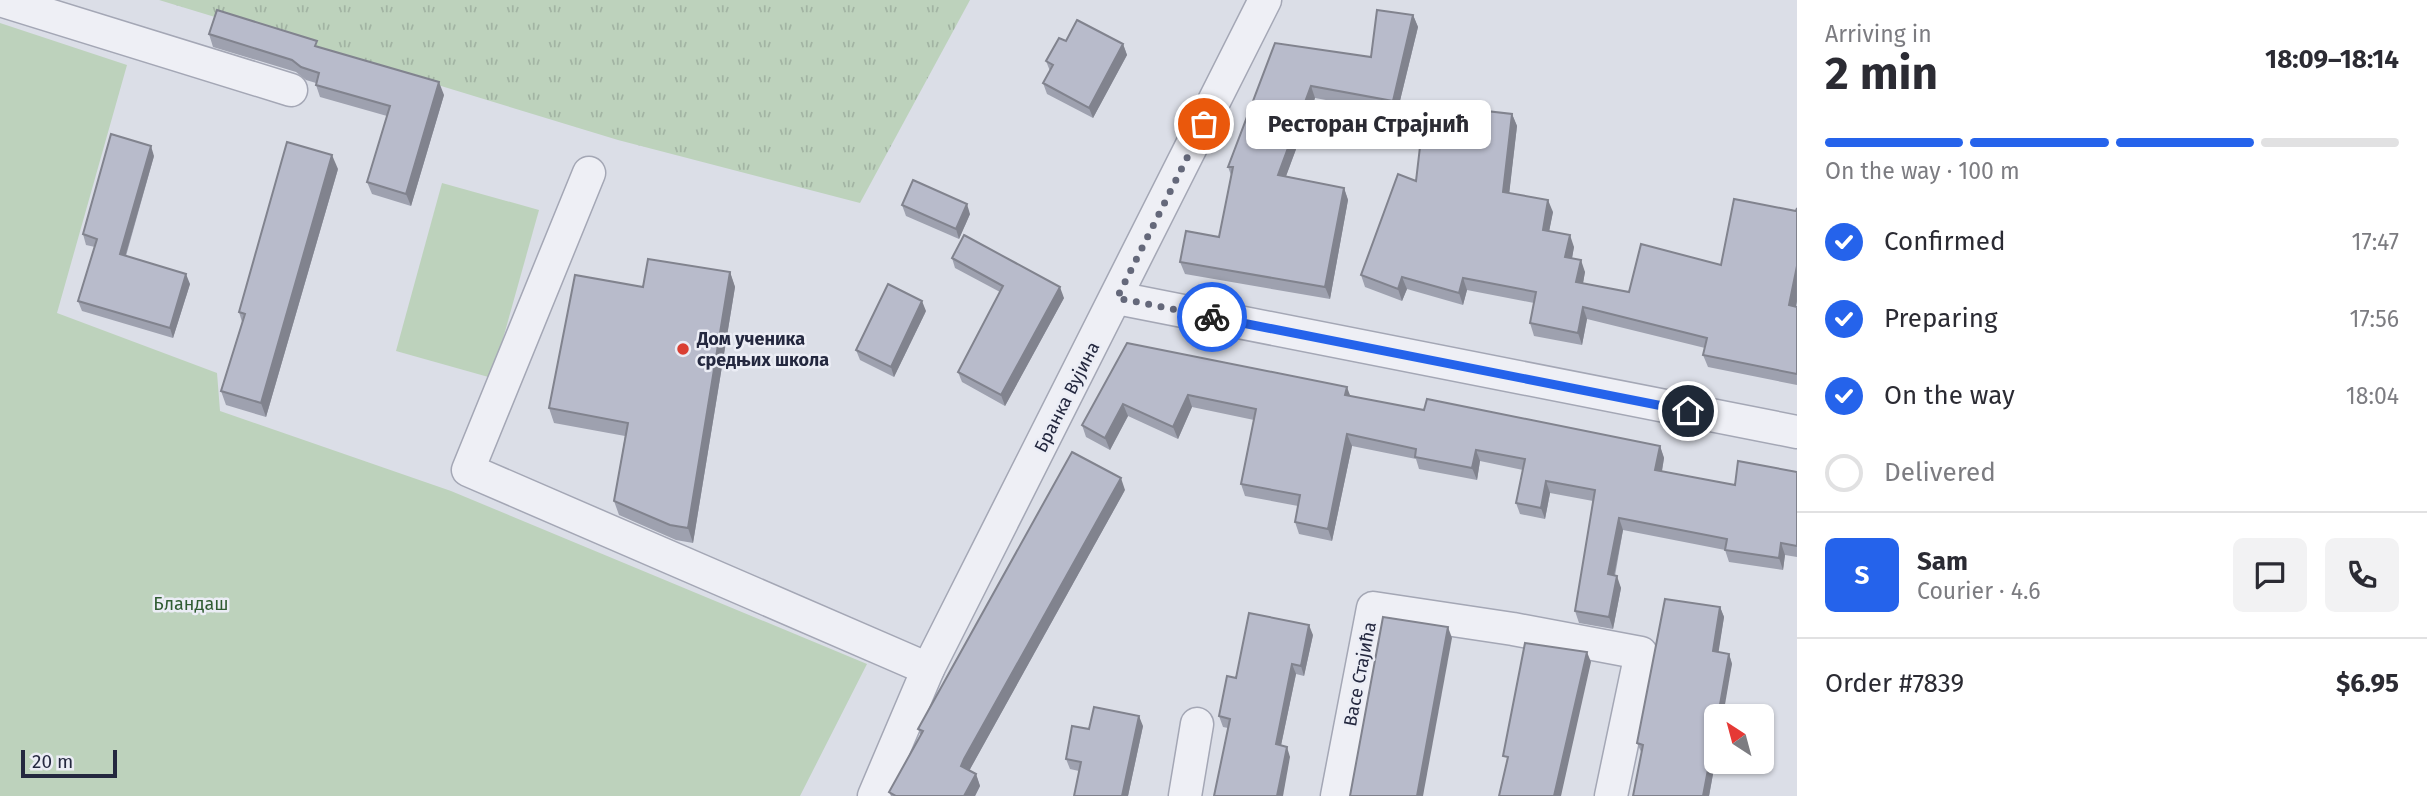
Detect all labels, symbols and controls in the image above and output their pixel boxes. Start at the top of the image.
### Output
text: Arriving in [1825,20,1932,48]
text: 18:09–18:14 [2265,44,2399,75]
text: 2 min [1825,46,1938,101]
pin [1174,94,1234,154]
callout: Ресторан Страјнић [1246,100,1491,148]
icon: bag [1185,105,1223,143]
text: Ресторан Страјнић [1268,110,1469,138]
text: On the way · 100 m [1825,157,2020,185]
icon: check [1825,223,1863,261]
text: Confirmed [1884,226,2005,257]
text: 17:47 [2352,228,2399,256]
courier [1177,282,1247,352]
icon: bike [1193,298,1231,336]
icon: check [1825,300,1863,338]
text: Preparing [1884,303,1997,334]
text: 17:56 [2349,305,2399,333]
place label: Дом ученика средњих школа [696,328,829,371]
street label: Бранка Вујина [1030,338,1104,456]
marker: Дом ученика средњих школа [675,341,691,357]
icon: check [1825,377,1863,415]
text: On the way [1884,380,2015,411]
pin [1658,381,1718,441]
text: 18:04 [2346,382,2399,410]
icon: home [1669,392,1707,430]
text: Delivered [1884,457,1996,488]
button: chat [2233,538,2307,612]
button: phone [2325,538,2399,612]
text: Sam [1917,546,1968,577]
text: S [1855,560,1869,591]
text: Courier · 4.6 [1917,577,2041,605]
park label: Бландаш [153,593,229,615]
street label: Васе Стајића [1339,620,1381,728]
text: Order #7839 [1825,668,1964,699]
text: $6.95 [2336,668,2399,699]
north arrow [1704,704,1774,774]
map controls [1704,704,1774,774]
scale bar [21,747,117,779]
text: 20 m [32,750,73,773]

